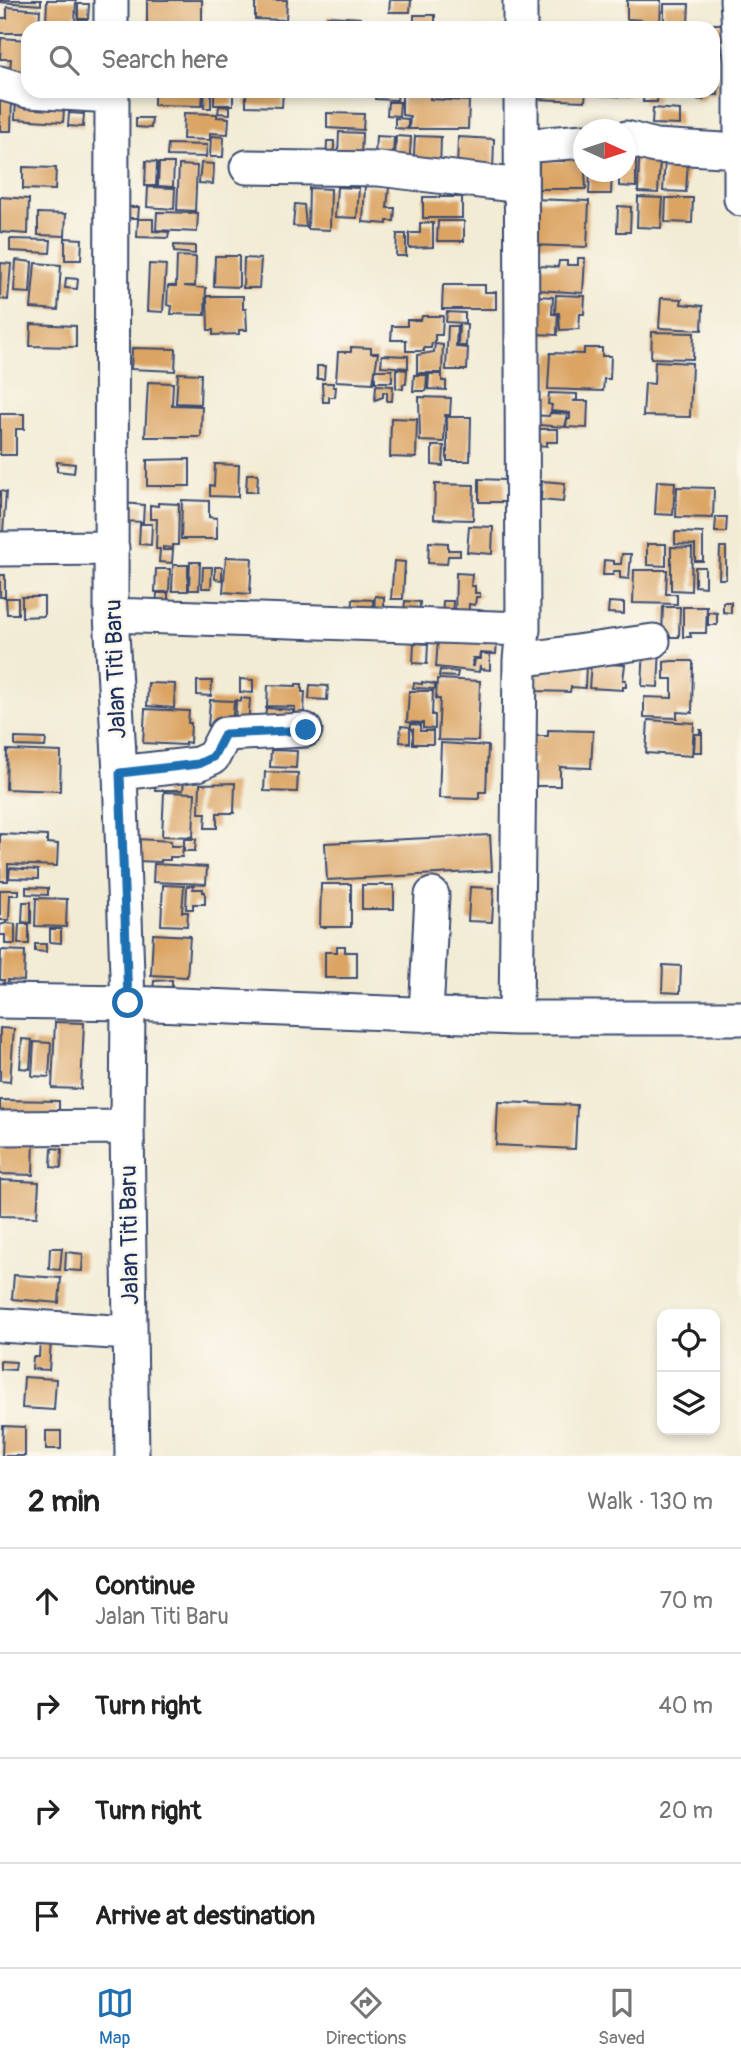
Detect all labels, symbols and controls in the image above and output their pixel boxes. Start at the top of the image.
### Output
search box [21,21,720,98]
icon: search [45,41,83,79]
text: Search here [101,44,228,76]
north arrow [573,119,636,182]
street label: Jalan Titi Baru [99,599,132,739]
route end [290,714,321,745]
route start [112,987,143,1018]
street label: Jalan Titi Baru [114,1165,145,1305]
map controls [657,1309,720,1435]
button: locate [657,1309,720,1372]
button: layers [657,1372,720,1435]
text: 2 min [28,1483,100,1520]
text: Walk · 130 m [587,1487,713,1516]
text: Continue [95,1570,195,1602]
icon: ahead [28,1582,66,1620]
text: 70 m [660,1586,713,1615]
text: Jalan Titi Baru [95,1602,229,1631]
icon: right [28,1687,66,1725]
text: Turn right [95,1690,201,1722]
text: 40 m [659,1691,713,1720]
icon: right [28,1792,66,1830]
text: Turn right [95,1795,201,1827]
text: 20 m [659,1796,713,1825]
icon: arrive [28,1897,66,1935]
text: Arrive at destination [95,1900,315,1932]
tab: Map [96,1984,134,2050]
tab: Directions [326,1984,406,2050]
tab: Saved [598,1984,645,2050]

